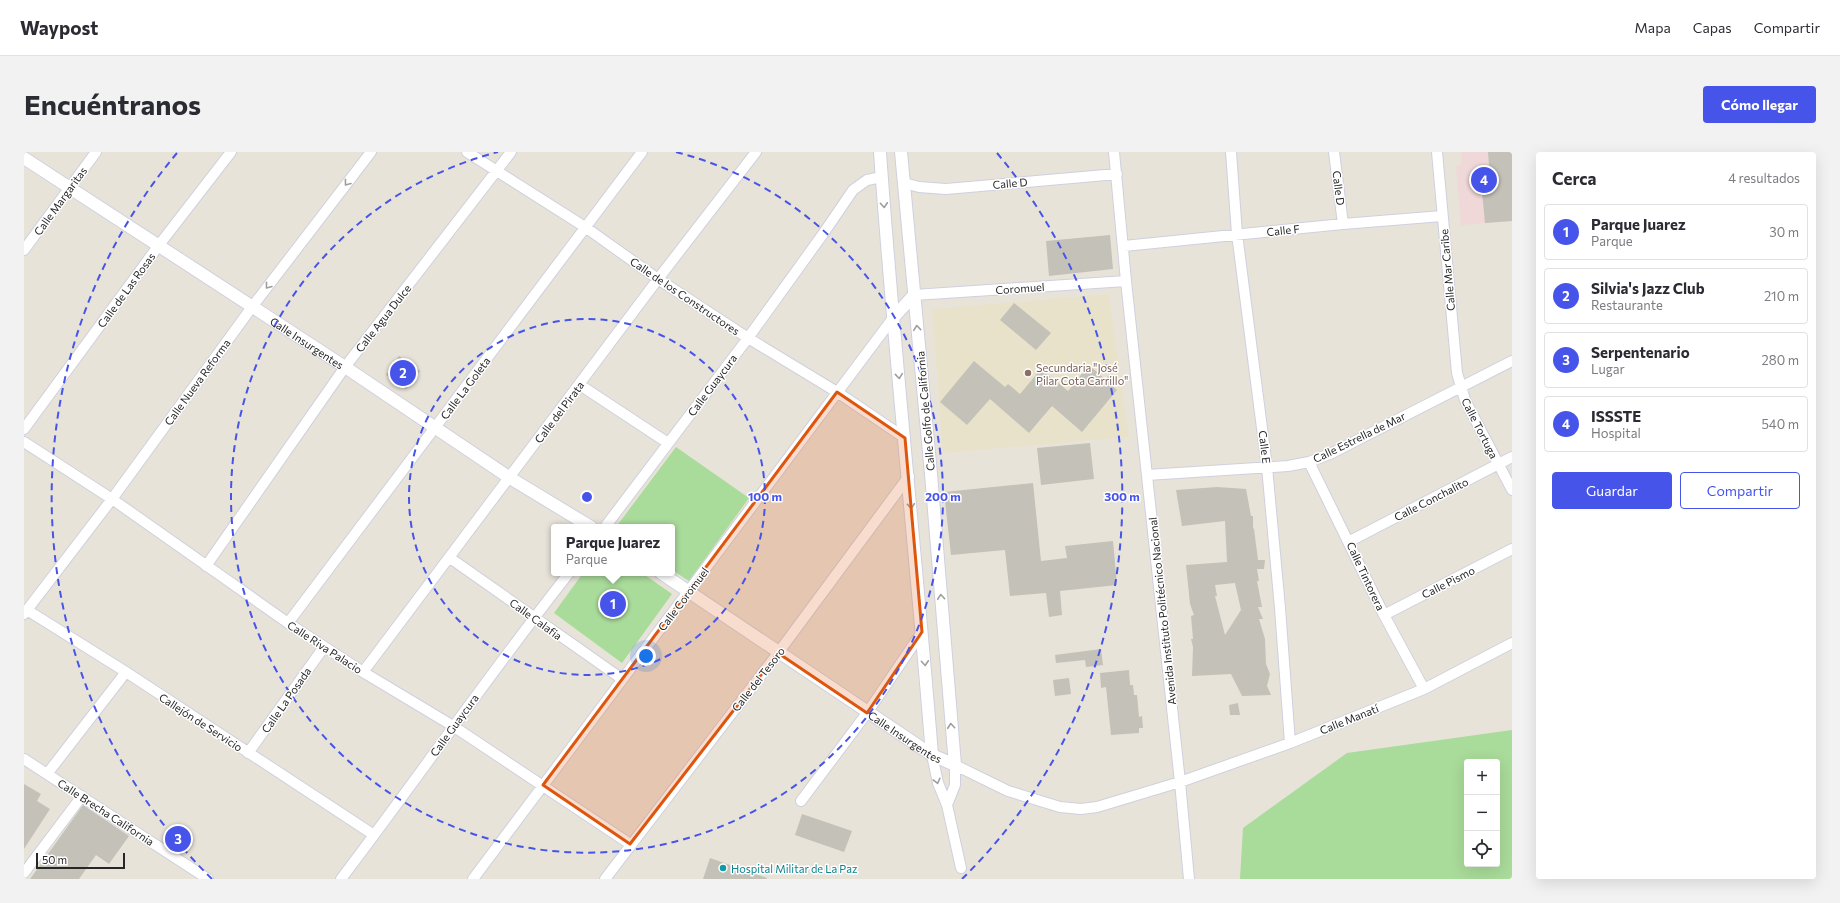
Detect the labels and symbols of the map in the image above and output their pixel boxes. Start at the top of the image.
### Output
street label: Calle Margaritas [31,164,89,238]
pin: 4 [1471,165,1497,195]
street label: Calle D [1330,170,1348,206]
street label: Calle D [992,175,1028,191]
one-way arrow [344,179,352,186]
one-way arrow [880,202,889,208]
street label: Calle F [1266,222,1300,238]
street label: Calle Mar Caribe [1437,228,1457,312]
street label: Calle de Las Rosas [94,250,158,330]
street label: Calle de los Constructores [628,254,742,338]
street label: Coromuel [995,280,1045,296]
street label: Calle Agua Dulce [353,281,414,354]
one-way arrow [266,282,273,289]
street label: Calle Insurgentes [268,314,346,371]
one-way arrow [913,325,922,331]
street label: Calle Nueva Reforma [161,336,233,428]
street label: Calle Golfo de California [913,351,937,471]
street label: Calle Guaycura [685,352,739,418]
street label: Calle La Goleta [437,354,493,422]
pin: 2 [390,358,416,388]
place label: Secundaria "José Pilar Cota Carrillo" [1036,361,1128,387]
marker: Secundaria "José Pilar Cota Carrillo" [1023,368,1033,378]
one-way arrow [894,373,903,379]
street label: Calle del Pirata [532,379,586,445]
street label: Calle Tortuga [1459,396,1501,460]
street label: Calle Estrella de Mar [1311,409,1408,465]
street label: Calle E [1257,430,1273,464]
street label: Calle Conchalito [1392,475,1471,523]
text: 100 m [748,489,782,503]
text: 200 m [925,489,961,503]
text: 300 m [1104,489,1140,503]
centre of rings [580,490,594,504]
one-way arrow [907,503,916,509]
street label: Avenida Instituto Politécnico Nacional [1146,516,1178,706]
street label: Calle Tintorera [1344,540,1388,612]
street label: Calle Pismo [1419,563,1477,601]
street label: Calle Coromuel [655,565,711,633]
pin: 1 [600,589,626,619]
one-way arrow [936,594,945,600]
street label: Calle Calafia [507,596,565,642]
street label: Calle Riva Palacio [285,618,365,676]
street label: Calle del Tesoro [729,644,787,714]
your location [636,646,656,666]
one-way arrow [920,660,929,666]
street label: Calle La Posada [259,665,313,735]
street label: Callejón de Servicio [157,690,245,754]
street label: Calle Guaycura [427,691,481,759]
street label: Calle Manatí [1318,701,1381,737]
street label: Calle Insurgentes [866,708,944,765]
one-way arrow [947,723,956,729]
street label: Calle Brecha California [55,776,157,848]
one-way arrow [933,777,941,784]
pin: 3 [165,824,191,854]
scale bar [36,851,125,870]
place label: Hospital Militar de La Paz [731,862,858,875]
marker: Hospital Militar de La Paz [718,863,728,873]

